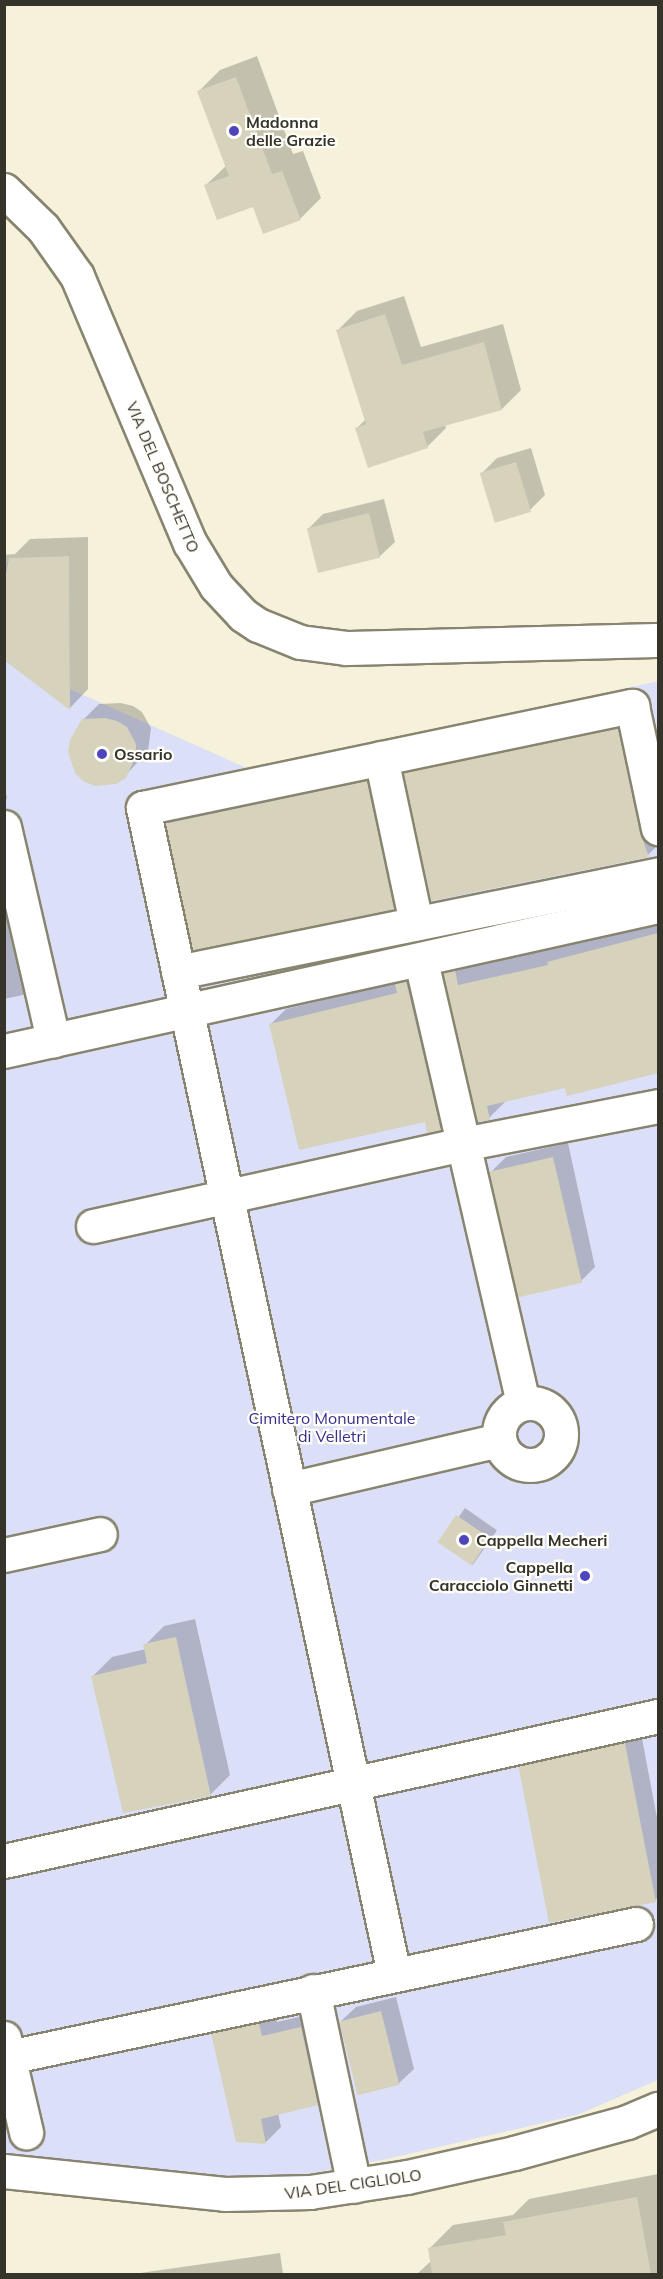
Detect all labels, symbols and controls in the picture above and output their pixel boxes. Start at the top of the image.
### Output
place label: Madonna delle Grazie [246,112,336,150]
marker: Madonna delle Grazie [227,124,241,138]
street label: VIA DEL BOSCHETTO [122,399,204,555]
place label: Ossario [114,744,172,764]
marker: Ossario [95,747,109,761]
park label: Cimitero Monumentale di Velletri [248,1408,416,1446]
place label: Cappella Mecheri [476,1530,607,1550]
marker: Cappella Mecheri [457,1533,471,1547]
place label: Cappella Caracciolo Ginnetti [429,1557,573,1595]
marker: Cappella Caracciolo Ginnetti [578,1569,592,1583]
street label: VIA DEL CIGLIOLO [283,2165,423,2203]

